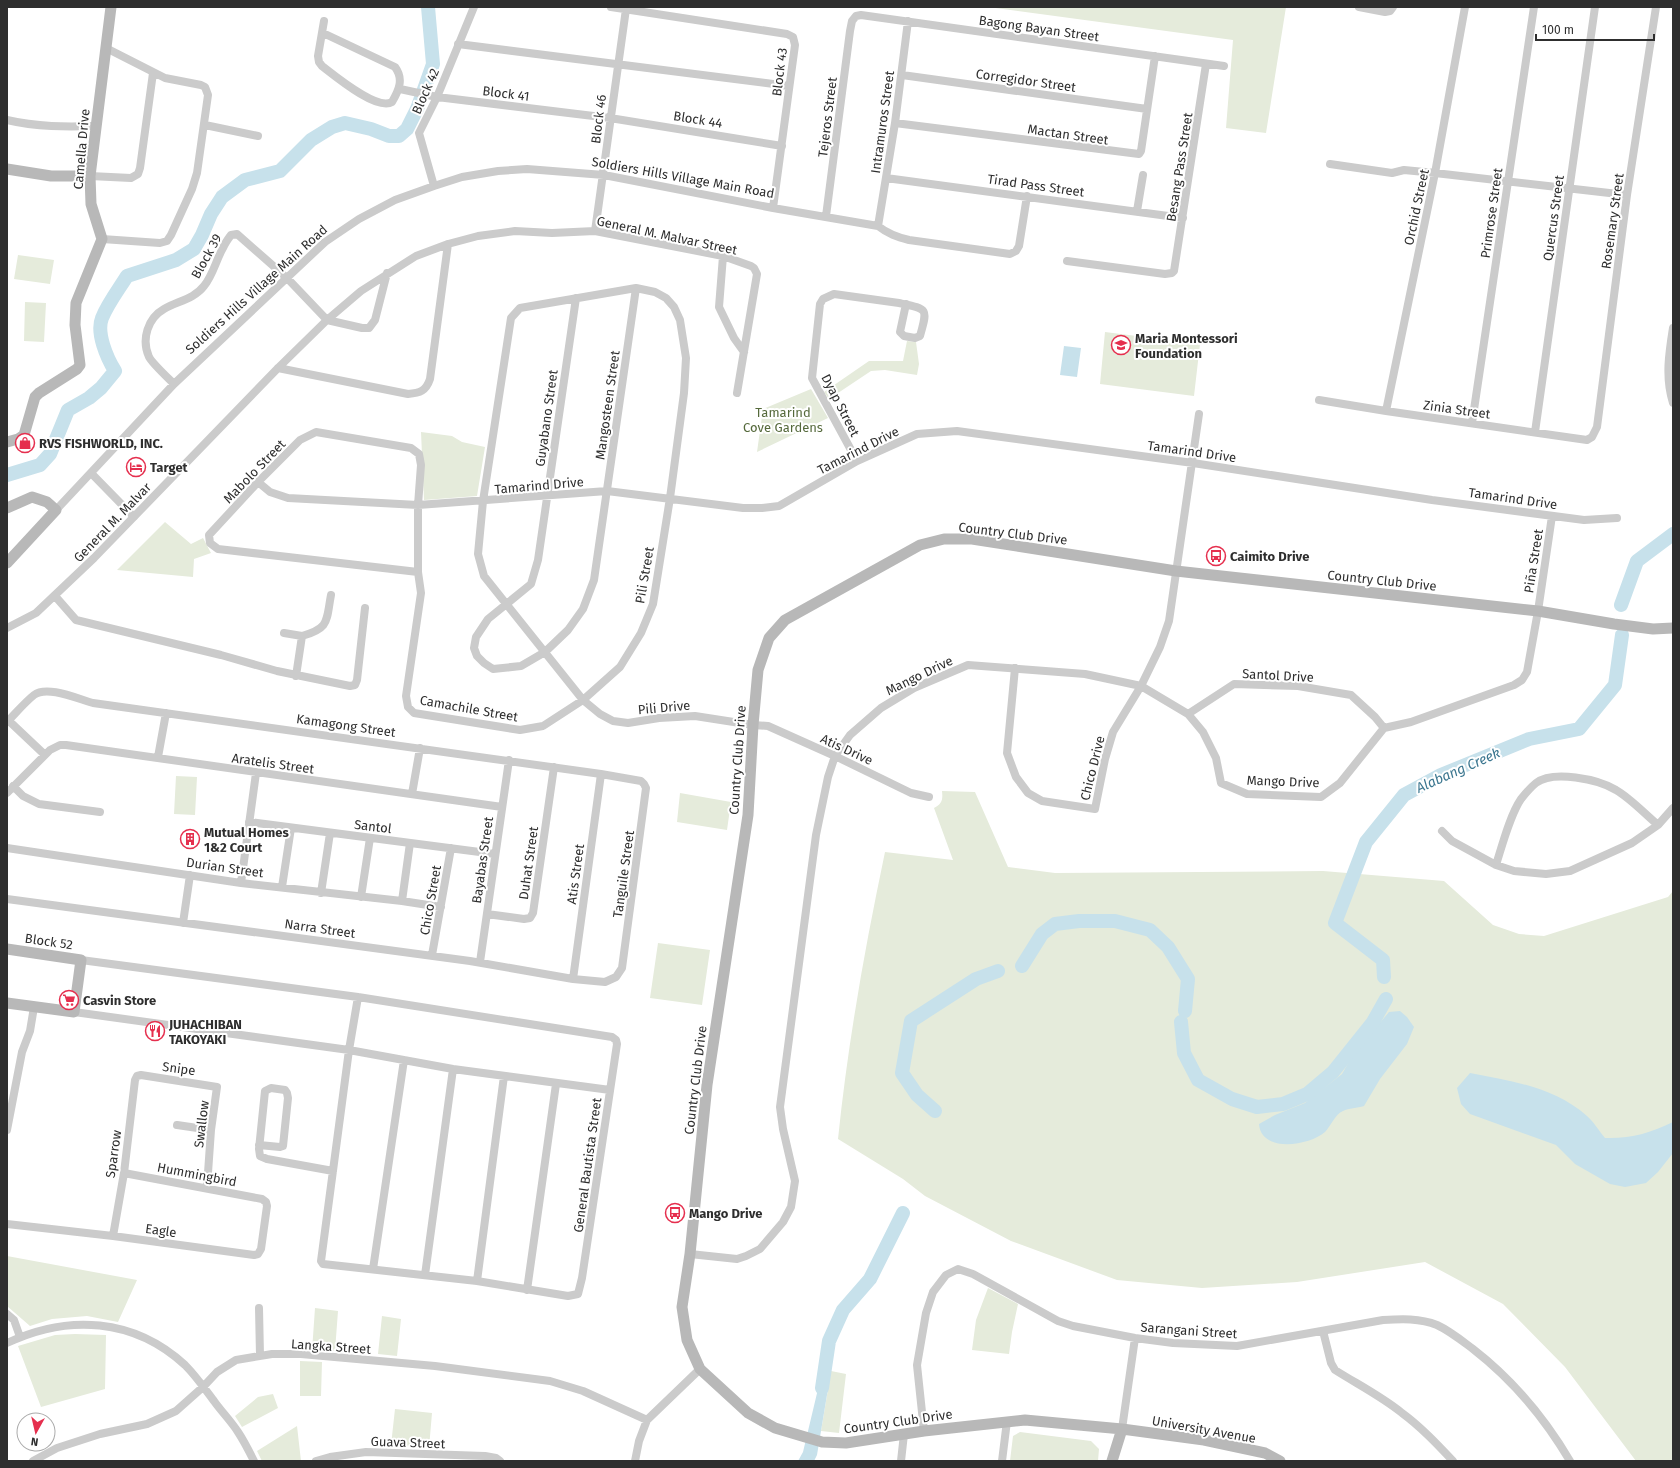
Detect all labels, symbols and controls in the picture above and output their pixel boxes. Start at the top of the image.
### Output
street label: Bagong Bayan Street [978,13,1100,44]
scale bar [1536,16,1654,42]
text: 100 m [1542,23,1574,37]
street label: Block 43 [769,47,790,97]
street label: Block 42 [409,66,442,116]
street label: Corregidor Street [975,66,1077,95]
street label: Intramuros Street [868,69,897,174]
street label: Tejeros Street [815,76,840,158]
street label: Block 41 [482,83,530,104]
street label: Block 46 [588,94,609,144]
street label: Camella Drive [70,108,93,190]
street label: Block 44 [672,108,724,131]
street label: Besang Pass Street [1163,111,1196,223]
street label: Mactan Street [1027,121,1110,148]
street label: Soldiers Hills Village Main Road [590,154,775,201]
street label: Orchid Street [1401,167,1432,247]
street label: Primrose Street [1478,167,1505,259]
street label: Tirad Pass Street [986,171,1086,200]
street label: Rosemary Street [1598,172,1627,270]
street label: Quercus Street [1540,174,1567,262]
street label: General M. Malvar Street [595,213,739,258]
street label: Soldiers Hills Village Main Road [182,222,330,357]
street label: Block 39 [188,231,225,281]
place label: Maria Montessori Foundation [1135,331,1238,361]
school or university icon: Maria Montessori Foundation [1110,334,1132,356]
street label: Mangosteen Street [592,349,623,461]
street label: Guyabano Street [532,368,561,467]
street label: Dyap Street [818,371,863,439]
street label: Zinia Street [1422,397,1492,422]
park label: Tamarind Cove Gardens [743,405,823,435]
street label: Tamarind Drive [815,423,901,477]
shop icon: RVS FISHWORLD, INC. [14,432,36,454]
place label: RVS FISHWORLD, INC. [39,436,163,451]
street label: Mabolo Street [220,436,289,506]
street label: Tamarind Drive [1147,438,1237,465]
hotel icon: Target [125,456,147,478]
place label: Target [150,460,189,475]
street label: Tamarind Drive [494,474,584,497]
street label: General M. Malvar [71,480,154,565]
street label: Tamarind Drive [1468,485,1558,512]
street label: Country Club Drive [958,519,1068,548]
street label: Piña Street [1521,528,1546,594]
street label: Pili Street [632,545,657,605]
bus stop icon: Caimito Drive [1205,545,1227,567]
place label: Caimito Drive [1230,549,1309,564]
street label: Country Club Drive [1327,567,1437,594]
street label: Mango Drive [883,653,955,698]
street label: Santol Drive [1242,666,1314,685]
street label: Camachile Street [419,692,519,725]
street label: Pili Drive [637,698,691,717]
street label: Country Club Drive [726,705,749,815]
street label: Kamagong Street [295,711,397,740]
street label: Atis Drive [818,731,875,768]
street label: Chico Drive [1077,734,1108,802]
water label: Alabang Creek [1413,744,1503,797]
street label: Aratelis Street [231,750,315,777]
street label: Mango Drive [1246,773,1320,790]
street label: Bayabas Street [469,815,496,904]
street label: Santol [353,817,393,836]
place label: Mutual Homes 1&2 Court [204,825,289,855]
street label: Duhat Street [516,825,541,901]
building icon: Mutual Homes 1&2 Court [179,828,201,850]
street label: Tanguile Street [610,829,637,919]
street label: Atis Street [564,843,587,905]
street label: Durian Street [185,855,265,880]
street label: Chico Street [417,864,444,936]
street label: Narra Street [284,916,357,941]
street label: Block 52 [24,931,74,952]
supermarket icon: Casvin Store [58,989,80,1011]
place label: Casvin Store [83,993,156,1008]
place label: JUHACHIBAN TAKOYAKI [168,1017,242,1047]
restaurant icon: JUHACHIBAN TAKOYAKI [144,1020,166,1042]
street label: Country Club Drive [681,1025,710,1135]
street label: Snipe [161,1059,196,1078]
street label: General Bautista Street [571,1096,604,1234]
street label: Swallow [191,1099,212,1149]
street label: Sparrow [103,1128,124,1179]
street label: Hummingbird [156,1159,238,1190]
bus stop icon: Mango Drive [664,1202,686,1224]
place label: Mango Drive [689,1206,762,1221]
street label: Eagle [144,1221,177,1240]
street label: Sarangani Street [1140,1320,1238,1341]
street label: Langka Street [291,1336,372,1357]
street label: Country Club Drive [843,1406,953,1437]
north arrow [16,1412,56,1452]
street label: University Avenue [1151,1413,1257,1446]
text: N [30,1434,39,1448]
street label: Guava Street [370,1434,446,1451]

